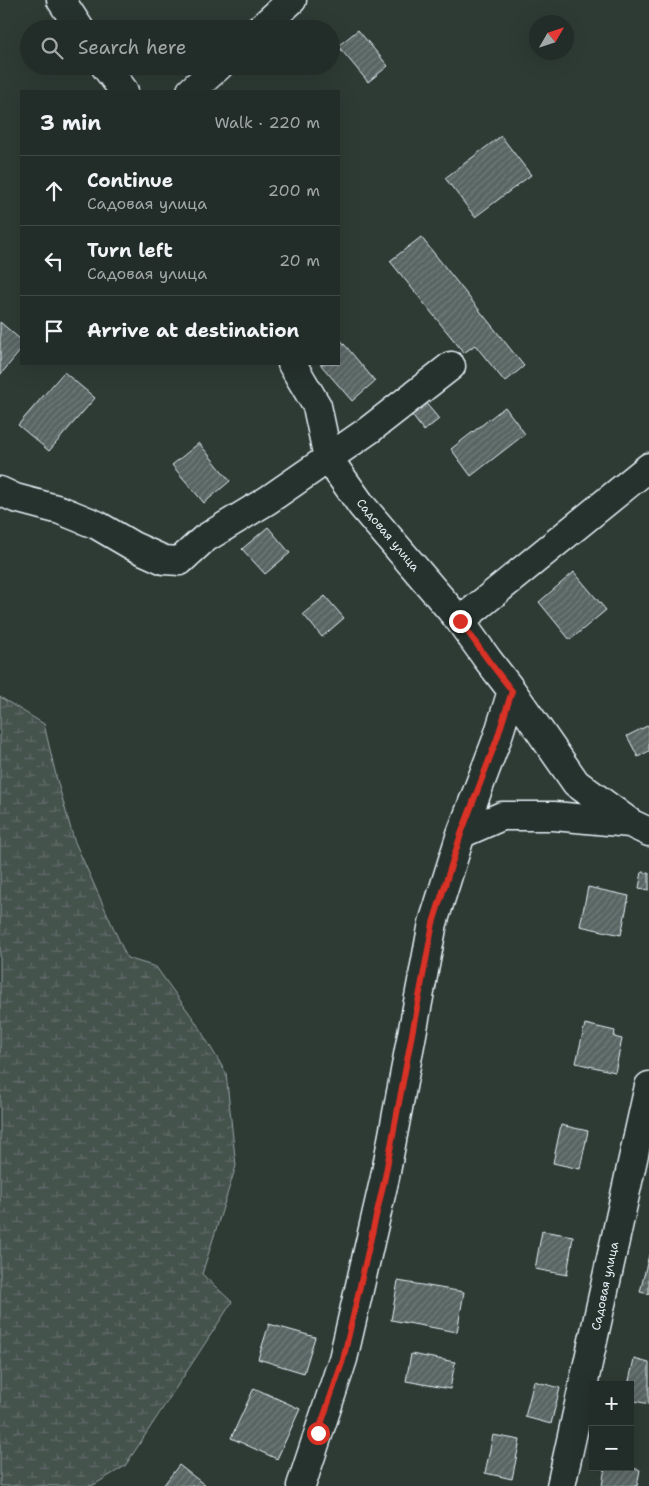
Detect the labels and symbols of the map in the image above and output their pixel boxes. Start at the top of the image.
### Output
north arrow [529,15,574,60]
street label: Садовая улица [353,495,423,575]
route end [449,610,472,633]
street label: Садовая улица [588,1240,622,1332]
route start [307,1422,330,1445]

